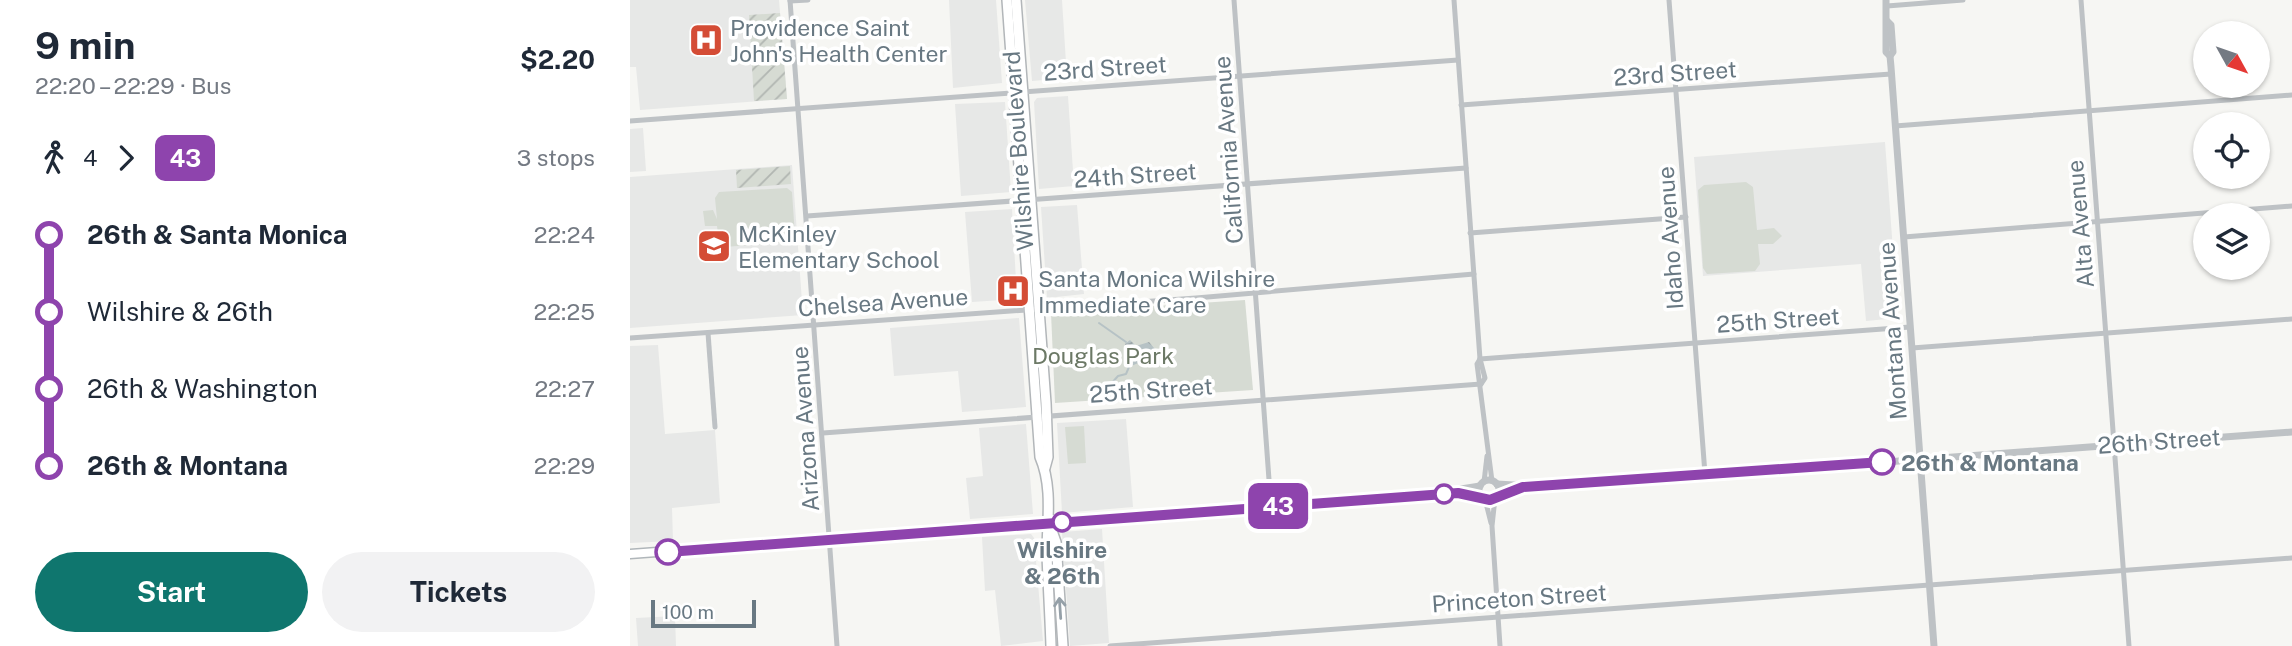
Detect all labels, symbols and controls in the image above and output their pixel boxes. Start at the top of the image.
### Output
place label: Providence Saint John's Health Center [730,14,948,67]
hospital icon: Providence Saint John's Health Center [687,21,725,59]
north arrow [2193,21,2270,98]
map controls [2193,21,2270,280]
text: 9 min [35,23,135,68]
text: $2.20 [520,44,595,75]
street label: Wilshire Boulevard [998,50,1038,252]
street label: 23rd Street [1042,50,1168,86]
street label: California Avenue [1208,55,1248,245]
street label: 23rd Street [1612,55,1738,91]
text: 22:20 – 22:29 · Bus [35,72,231,99]
button: locate [2193,112,2270,189]
icon: walk [35,139,73,177]
icon: forward [107,139,145,177]
text: 4 [83,144,97,171]
text: 43 [169,144,201,172]
text: 3 stops [517,144,595,171]
street label: 24th Street [1073,157,1197,193]
street label: Alta Avenue [2061,159,2099,289]
street label: Idaho Avenue [1652,165,1688,311]
button: layers [2193,203,2270,280]
text: 26th & Santa Monica [87,219,348,250]
place label: McKinley Elementary School [738,220,940,273]
text: 22:24 [534,221,595,248]
school or university icon: McKinley Elementary School [695,227,733,265]
street label: Montana Avenue [1872,241,1912,421]
place label: Santa Monica Wilshire Immediate Care [1038,265,1275,318]
hospital icon: Santa Monica Wilshire Immediate Care [994,272,1032,310]
street label: Chelsea Avenue [797,283,969,321]
text: Wilshire & 26th [87,296,273,327]
text: 22:25 [533,298,595,325]
street label: 25th Street [1715,302,1841,338]
park label: Douglas Park [1032,342,1174,369]
street label: Arizona Avenue [786,345,824,513]
street label: 25th Street [1088,372,1214,408]
text: 26th & Washington [87,373,318,404]
text: 22:27 [534,375,595,402]
street label: 26th Street [2097,423,2221,459]
marker: 26th & Montana [1869,449,1895,475]
place label: 26th & Montana [1901,449,2079,476]
text: 26th & Montana [87,450,288,481]
text: 22:29 [534,452,595,479]
line badge: 43 [1246,483,1310,529]
unlabelled marker [1434,484,1454,504]
text: 43 [1262,492,1294,520]
marker: Wilshire & 26th [1052,512,1072,532]
place label: Wilshire & 26th [1017,536,1107,589]
unlabelled marker [655,539,681,565]
button: Start [35,552,308,632]
button: Tickets [322,552,595,632]
street label: Princeton Street [1431,578,1607,618]
scale bar [651,597,756,629]
one-way arrow [1054,597,1067,620]
text: 100 m [662,601,714,623]

